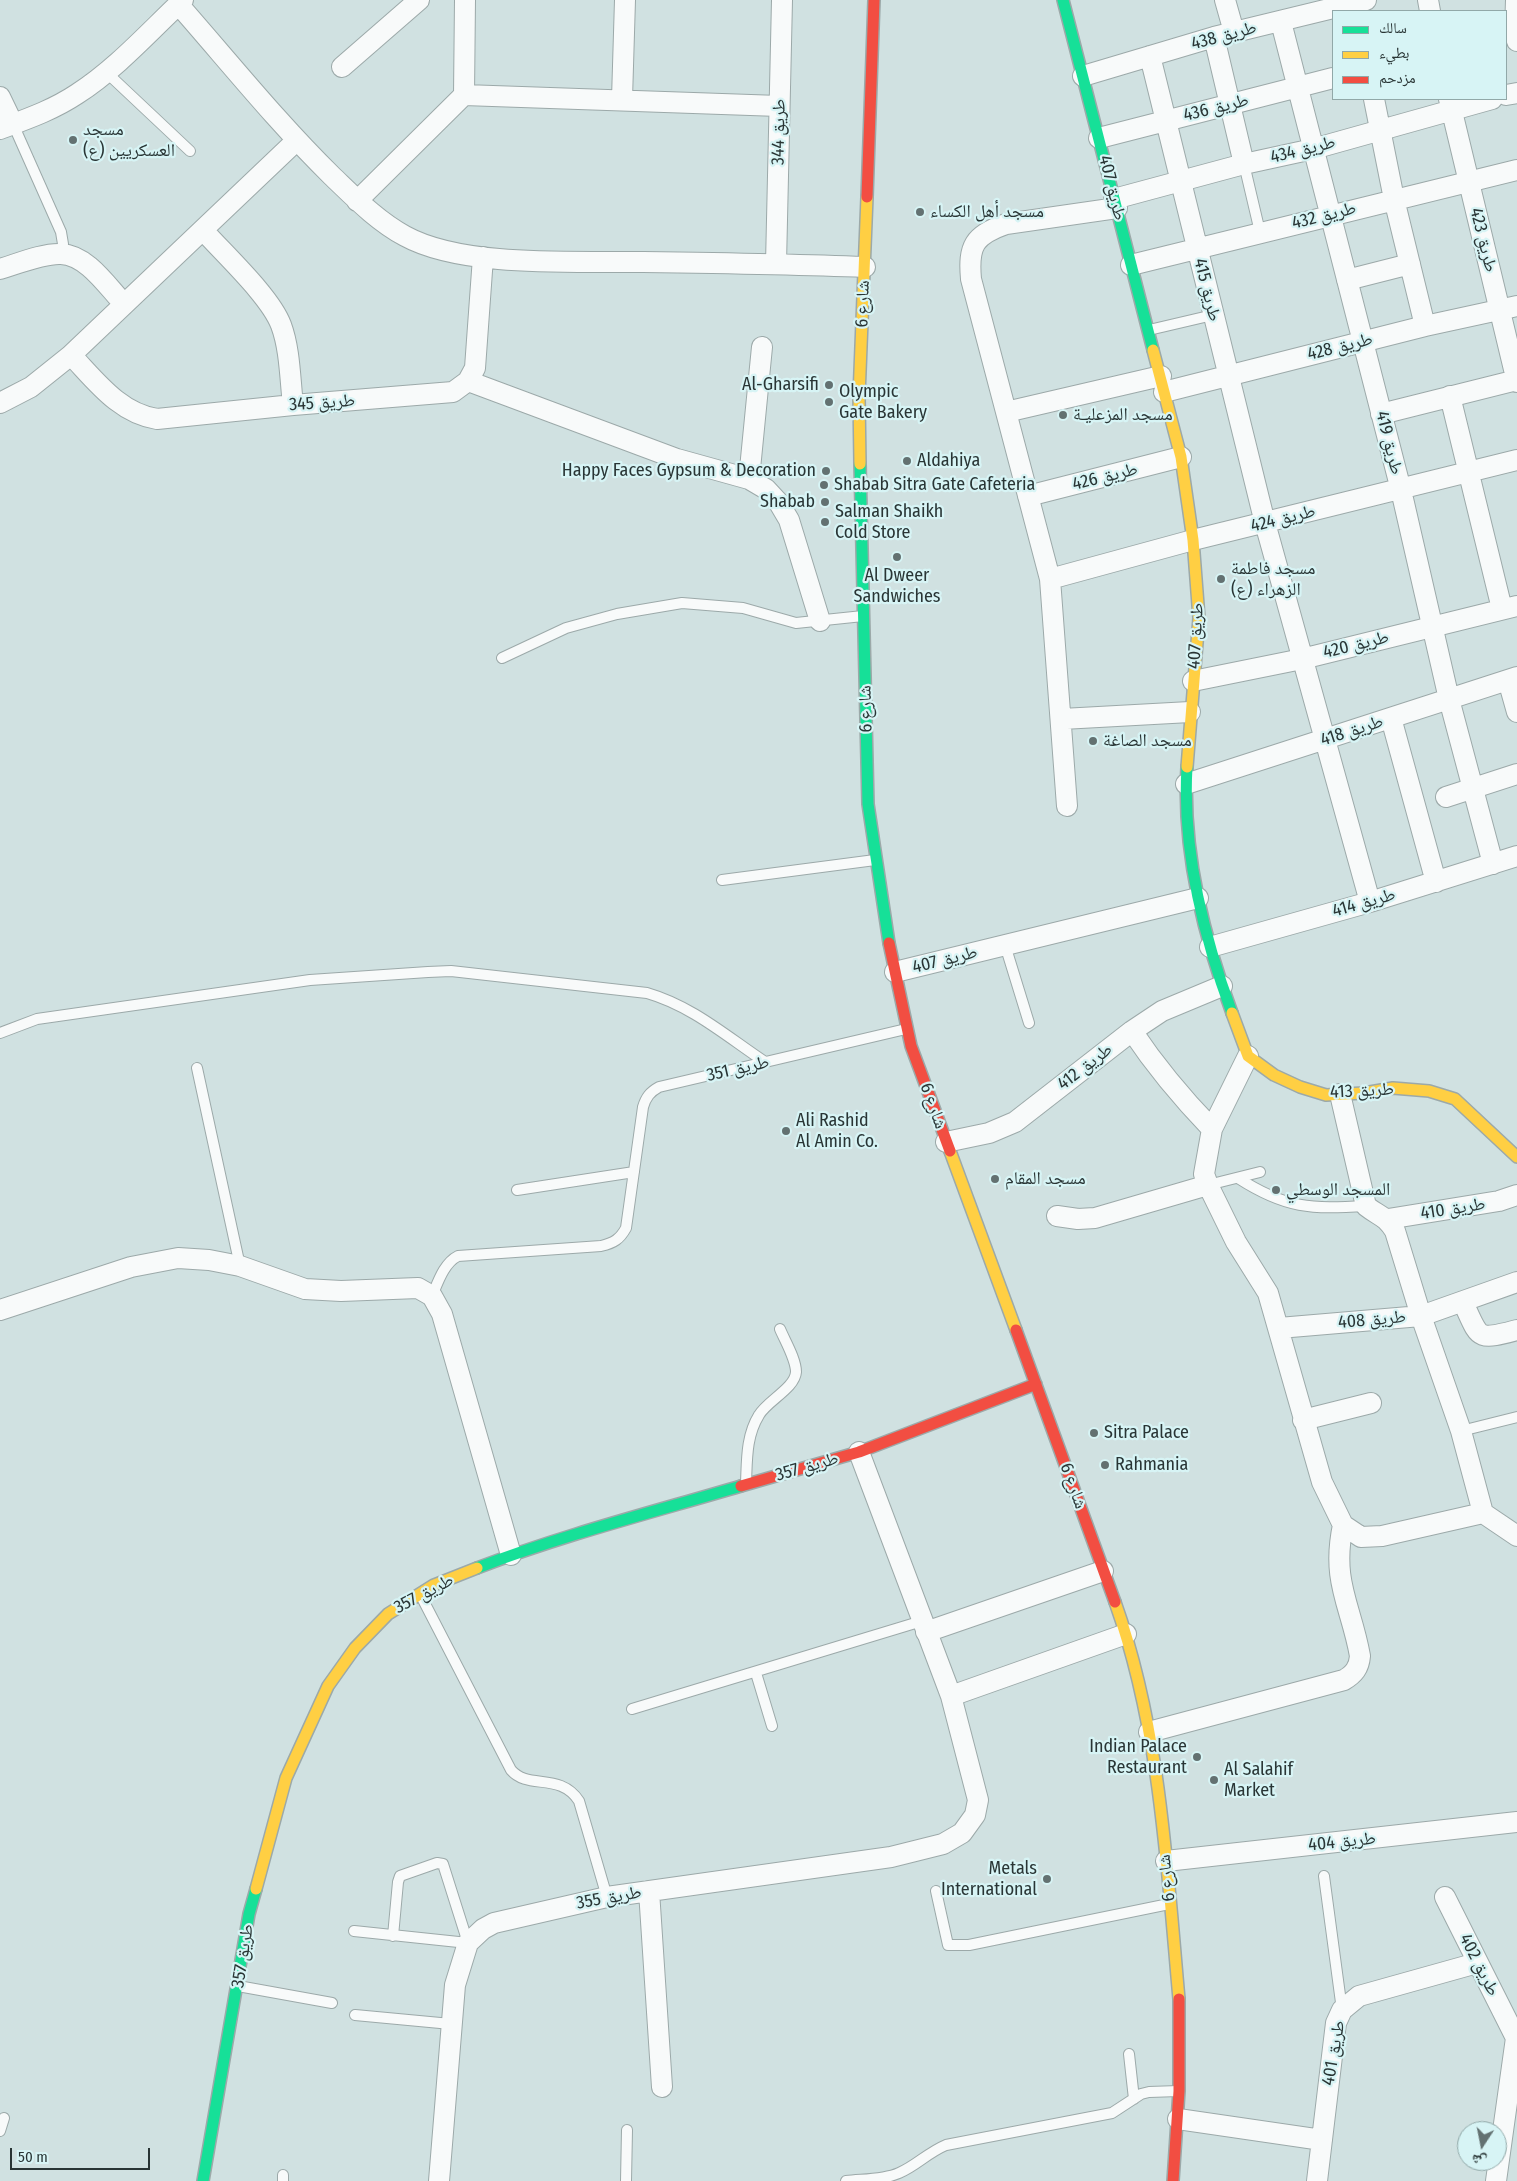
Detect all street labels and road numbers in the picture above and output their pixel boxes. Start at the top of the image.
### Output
street label: طريق 438 [1189,17,1259,55]
street label: طريق 436 [1181,89,1251,127]
street label: طريق 344 [768,99,790,165]
street label: طريق 434 [1268,131,1338,169]
street label: طريق 407 [1094,153,1130,223]
street label: طريق 432 [1290,198,1358,234]
street label: طريق 423 [1465,206,1501,274]
street label: طريق 415 [1189,256,1225,324]
street label: شارع 6 [851,280,875,328]
street label: طريق 428 [1305,328,1375,366]
street label: طريق 345 [288,390,356,416]
street label: طريق 419 [1371,409,1407,477]
street label: طريق 426 [1070,458,1140,496]
street label: طريق 424 [1248,501,1318,537]
street label: طريق 407 [1183,602,1209,670]
street label: طريق 420 [1321,626,1391,664]
street label: شارع 6 [855,685,877,733]
street label: طريق 418 [1318,711,1386,751]
street label: طريق 414 [1330,884,1398,922]
street label: طريق 407 [910,942,980,978]
street label: طريق 412 [1053,1039,1117,1095]
street label: طريق 351 [705,1051,771,1087]
street label: طريق 413 [1329,1079,1395,1103]
street label: شارع 6 [915,1080,951,1132]
street label: طريق 410 [1419,1193,1487,1225]
street label: طريق 408 [1337,1306,1407,1334]
street label: طريق 357 [773,1448,841,1486]
street label: شارع 6 [1055,1460,1091,1512]
street label: طريق 357 [390,1569,458,1619]
street label: طريق 404 [1307,1828,1377,1856]
street label: شارع 6 [1154,1853,1180,1903]
street label: طريق 355 [575,1882,643,1914]
street label: طريق 357 [227,1923,259,1989]
street label: طريق 402 [1454,1930,1504,2000]
street label: طريق 401 [1318,2019,1350,2087]

